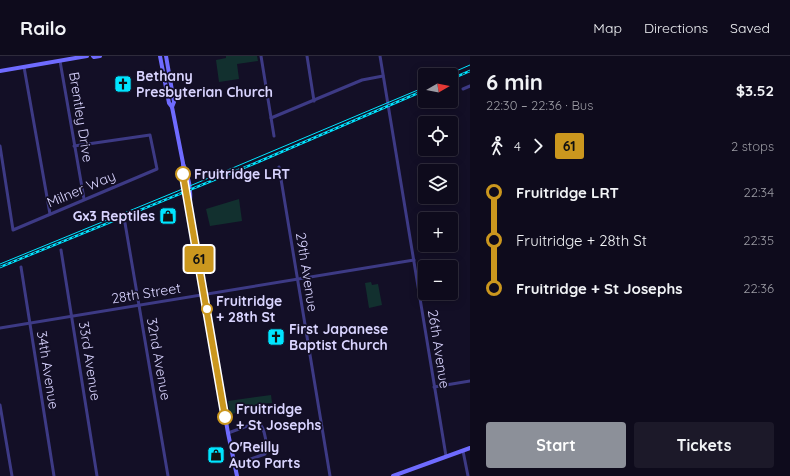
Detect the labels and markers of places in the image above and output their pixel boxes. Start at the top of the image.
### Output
place label: Bethany Presbyterian Church [136,67,273,101]
church icon: Bethany Presbyterian Church [113,74,133,94]
place label: Fruitridge LRT [194,165,290,183]
marker: Fruitridge LRT [175,166,191,182]
shop icon: Gx3 Reptiles [158,206,178,226]
place label: Gx3 Reptiles [73,207,155,225]
place label: Fruitridge + 28th St [216,292,282,326]
marker: Fruitridge + 28th St [201,303,213,315]
place label: First Japanese Baptist Church [289,320,388,354]
church icon: First Japanese Baptist Church [266,327,286,347]
place label: Fruitridge + St Josephs [236,400,321,434]
marker: Fruitridge + St Josephs [217,409,233,425]
place label: O'Reilly Auto Parts [229,438,301,472]
shop icon: O'Reilly Auto Parts [206,445,226,465]

